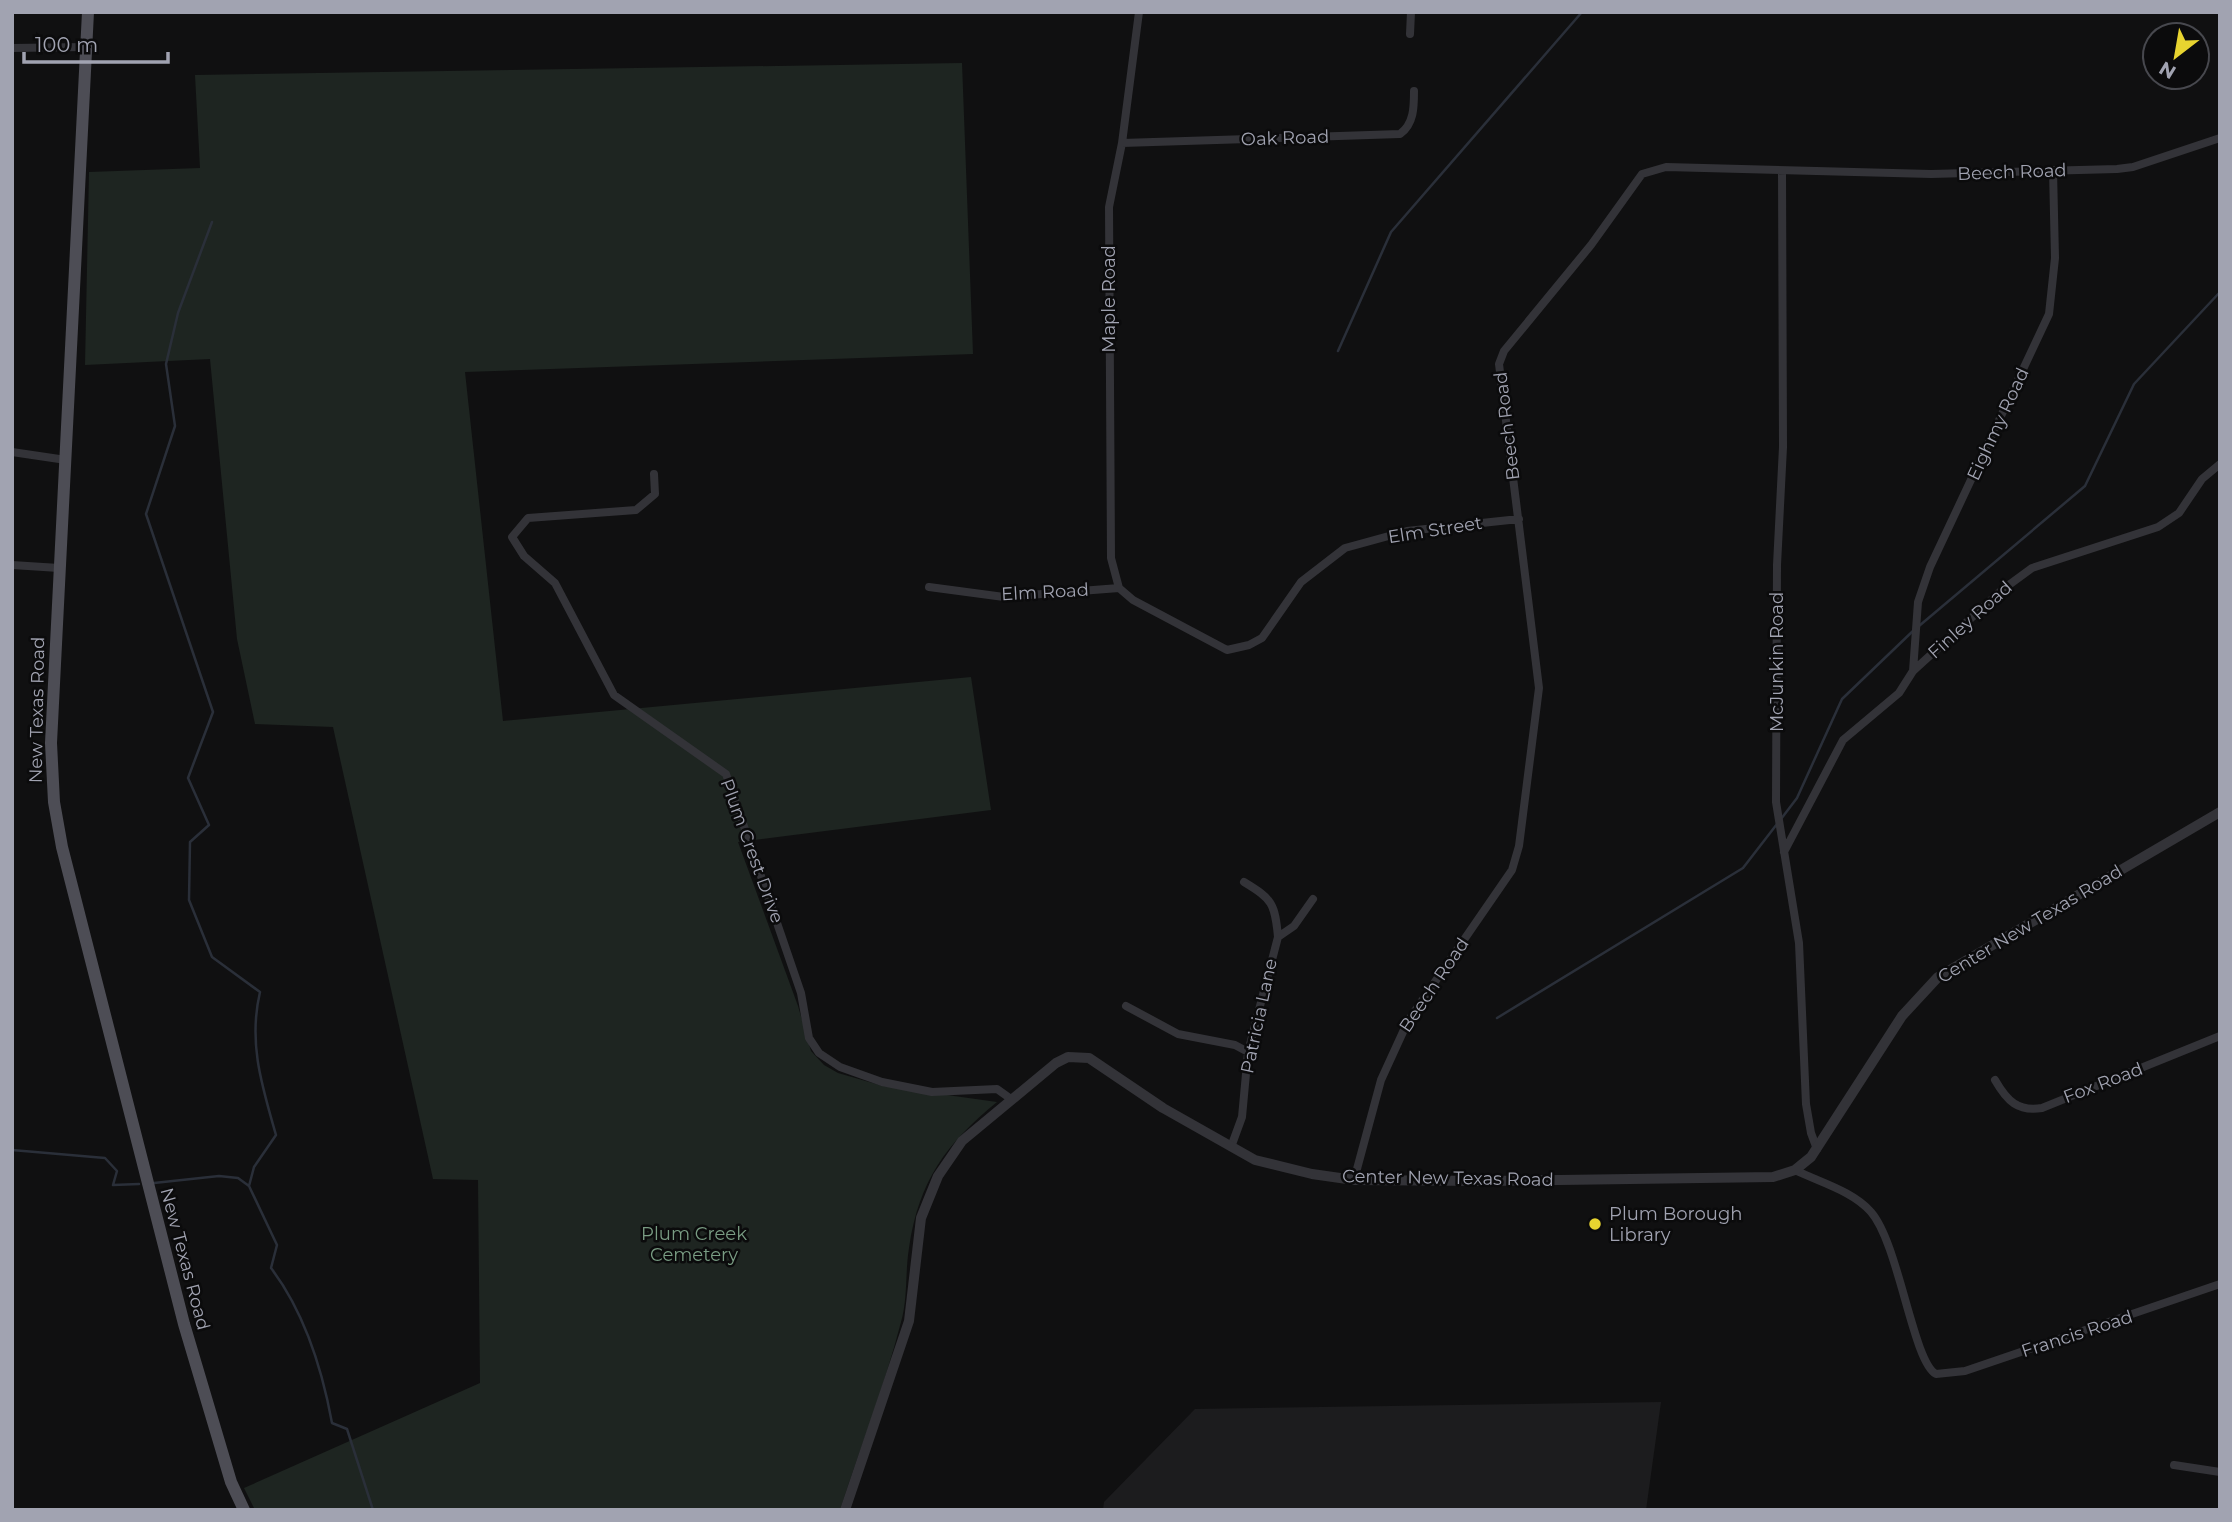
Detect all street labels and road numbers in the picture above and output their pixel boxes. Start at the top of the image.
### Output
street label: Oak Road [1241,125,1329,151]
street label: Beech Road [1957,159,2067,185]
street label: Maple Road [1098,245,1120,353]
street label: Eighmy Road [1962,364,2034,484]
street label: Beech Road [1489,370,1525,482]
street label: Elm Street [1386,512,1484,548]
street label: Finley Road [1923,577,2017,663]
street label: Elm Road [1001,579,1089,605]
street label: McJunkin Road [1766,592,1788,732]
street label: New Texas Road [25,637,49,783]
street label: Plum Crest Drive [716,776,788,926]
street label: Center New Texas Road [1934,860,2126,988]
street label: Beech Road [1394,934,1474,1036]
street label: Patricia Lane [1236,956,1282,1075]
street label: Fox Road [2060,1058,2146,1108]
street label: Center New Texas Road [1342,1165,1554,1191]
street label: New Texas Road [155,1185,215,1333]
street label: Francis Road [2018,1306,2136,1362]

